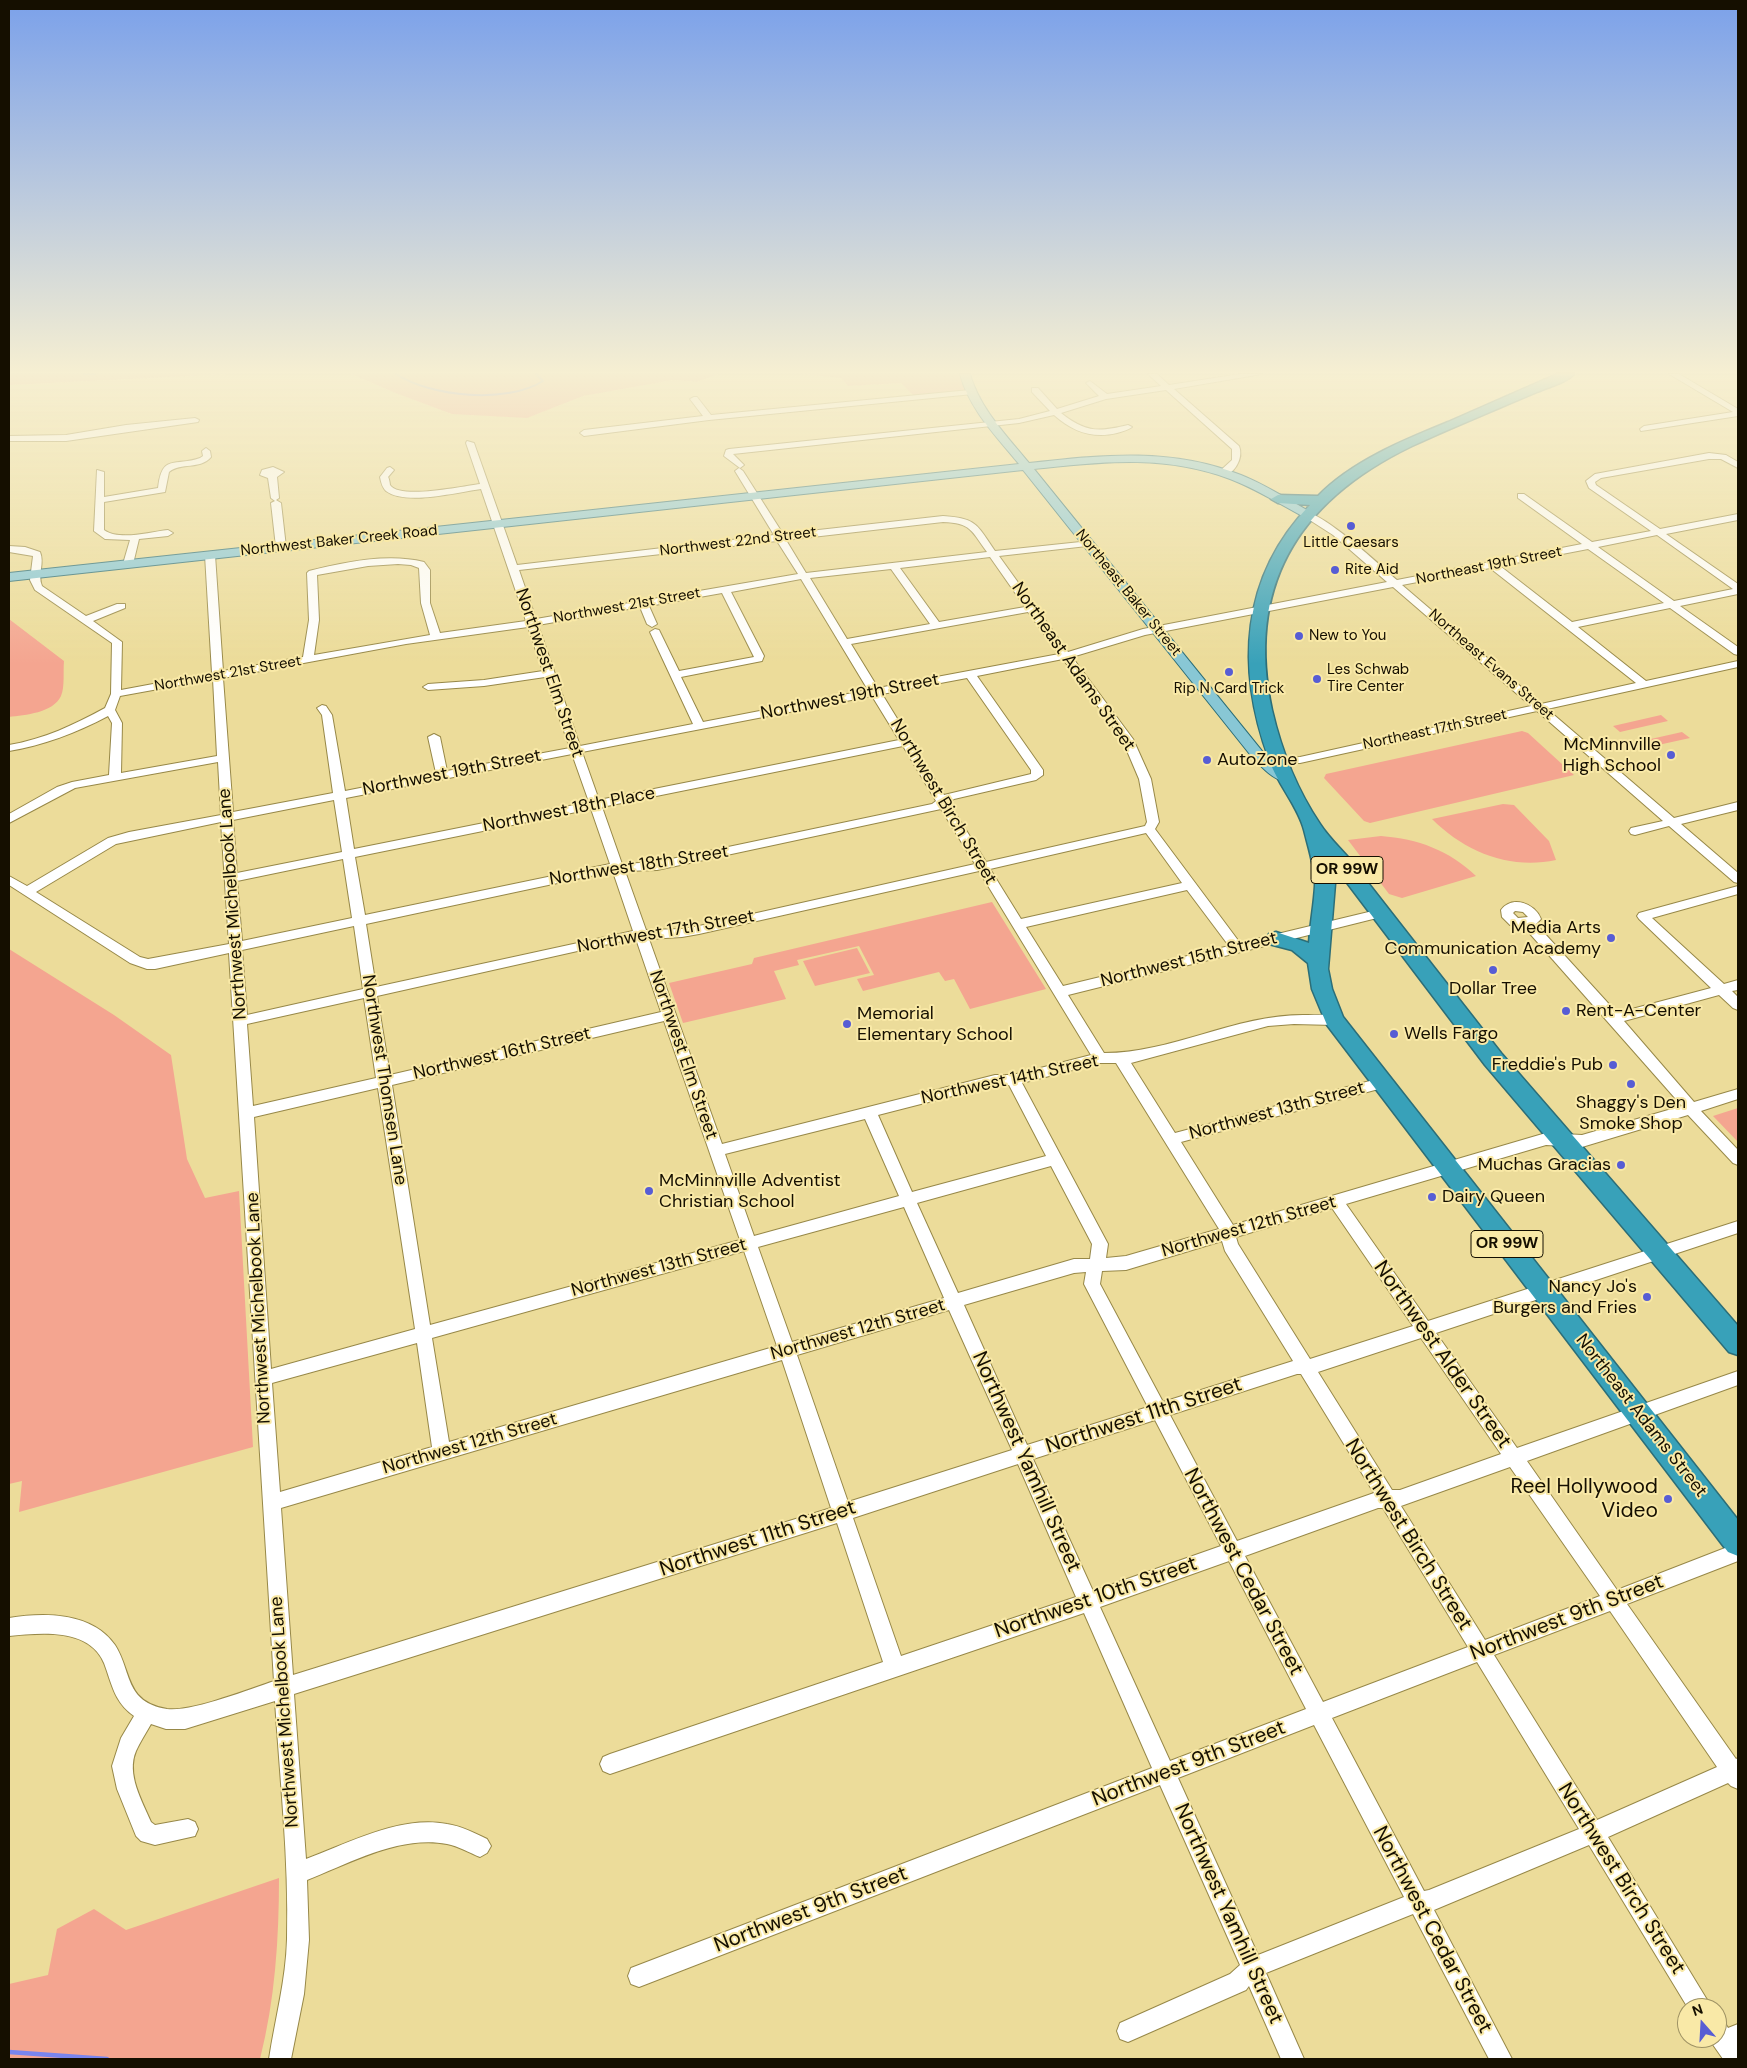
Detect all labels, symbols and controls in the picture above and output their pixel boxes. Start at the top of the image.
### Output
marker: Little Caesars [1345,520,1357,532]
street label: Northwest Baker Creek Road [240,522,438,560]
street label: Northwest 22nd Street [659,523,817,561]
street label: Northeast Baker Street [1071,526,1185,660]
place label: Little Caesars [1303,534,1399,552]
street label: Northeast 19th Street [1415,543,1563,589]
place label: Rite Aid [1345,561,1399,579]
marker: Rite Aid [1329,564,1341,576]
street label: Northeast Adams Street [1006,578,1140,756]
street label: Northwest 21st Street [552,584,702,628]
street label: Northwest Elm Street [510,586,588,760]
street label: Northeast Evans Street [1425,606,1557,724]
place label: New to You [1309,627,1386,645]
marker: New to You [1293,630,1305,642]
street label: Northwest 21st Street [153,652,303,696]
place label: Les Schwab Tire Center [1327,661,1409,696]
marker: Rip N Card Trick [1223,666,1235,678]
street label: Northwest 19th Street [759,669,941,725]
marker: Les Schwab Tire Center [1311,673,1323,685]
place label: Rip N Card Trick [1174,680,1284,698]
street label: Northeast 17th Street [1361,706,1509,754]
street label: Northwest Birch Street [885,715,1001,889]
place label: McMinnville High School [1563,734,1661,776]
street label: Northwest 19th Street [361,745,543,801]
place label: AutoZone [1217,749,1298,771]
marker: McMinnville High School [1665,749,1677,761]
marker: AutoZone [1201,754,1213,766]
street label: Northwest 18th Place [481,783,657,837]
street label: Northwest Michelbook Lane [214,788,252,1020]
street label: Northwest 18th Street [548,841,730,891]
road number: OR 99W [1311,856,1383,884]
street label: Northwest 17th Street [576,906,756,958]
place label: Media Arts Communication Academy [1385,917,1601,960]
street label: Northwest 15th Street [1099,928,1279,992]
marker: Media Arts Communication Academy [1605,932,1617,944]
marker: Dollar Tree [1487,964,1499,976]
street label: Northwest Elm Street [644,968,722,1142]
street label: Northwest Thomsen Lane [357,973,411,1187]
place label: Dollar Tree [1449,978,1537,1000]
place label: Rent-A-Center [1576,1000,1701,1022]
place label: Memorial Elementary School [857,1003,1013,1046]
marker: Rent-A-Center [1560,1005,1572,1017]
marker: Memorial Elementary School [841,1018,853,1030]
street label: Northwest 16th Street [411,1023,593,1085]
place label: Wells Fargo [1404,1023,1498,1045]
marker: Wells Fargo [1388,1028,1400,1040]
street label: Northwest 14th Street [919,1051,1101,1109]
place label: Freddie's Pub [1492,1054,1603,1076]
marker: Freddie's Pub [1607,1059,1619,1071]
street label: Northwest 13th Street [1187,1077,1367,1145]
marker: Shaggy's Den Smoke Shop [1625,1078,1637,1090]
place label: Shaggy's Den Smoke Shop [1576,1092,1686,1134]
place label: Muchas Gracias [1478,1154,1611,1176]
marker: Muchas Gracias [1615,1159,1627,1171]
place label: McMinnville Adventist Christian School [659,1170,841,1212]
marker: McMinnville Adventist Christian School [643,1185,655,1197]
place label: Dairy Queen [1442,1186,1545,1208]
marker: Dairy Queen [1426,1191,1438,1203]
street label: Northwest Michelbook Lane [242,1192,276,1424]
street label: Northwest 12th Street [1159,1192,1339,1262]
road number: OR 99W [1471,1230,1543,1258]
street label: Northwest 13th Street [569,1234,749,1302]
street label: Northwest Alder Street [1368,1256,1516,1454]
place label: Nancy Jo's Burgers and Fries [1493,1276,1637,1318]
marker: Nancy Jo's Burgers and Fries [1641,1291,1653,1303]
street label: Northwest 12th Street [768,1295,948,1365]
street label: Northeast Adams Street [1571,1330,1711,1502]
street label: Northwest Yamhill Street [966,1348,1086,1576]
street label: Northwest 11th Street [1043,1372,1245,1460]
street label: Northwest 12th Street [380,1409,560,1479]
street label: Northwest Birch Street [1339,1435,1477,1635]
street label: Northwest Cedar Street [1178,1464,1308,1680]
place label: Reel Hollywood Video [1511,1474,1658,1524]
marker: Reel Hollywood Video [1662,1493,1674,1505]
street label: Northwest 11th Street [657,1495,859,1583]
street label: Northwest 10th Street [991,1551,1201,1645]
street label: Northwest 9th Street [1467,1569,1667,1667]
street label: Northwest Michelbook Lane [266,1596,304,1828]
street label: Northwest 9th Street [1089,1715,1289,1813]
street label: Northwest Birch Street [1552,1779,1690,1979]
street label: Northwest Yamhill Street [1168,1800,1288,2028]
street label: Northwest Cedar Street [1367,1822,1497,2038]
street label: Northwest 9th Street [711,1861,911,1959]
north arrow [1677,1998,1727,2048]
text: N [1690,2000,1705,2020]

